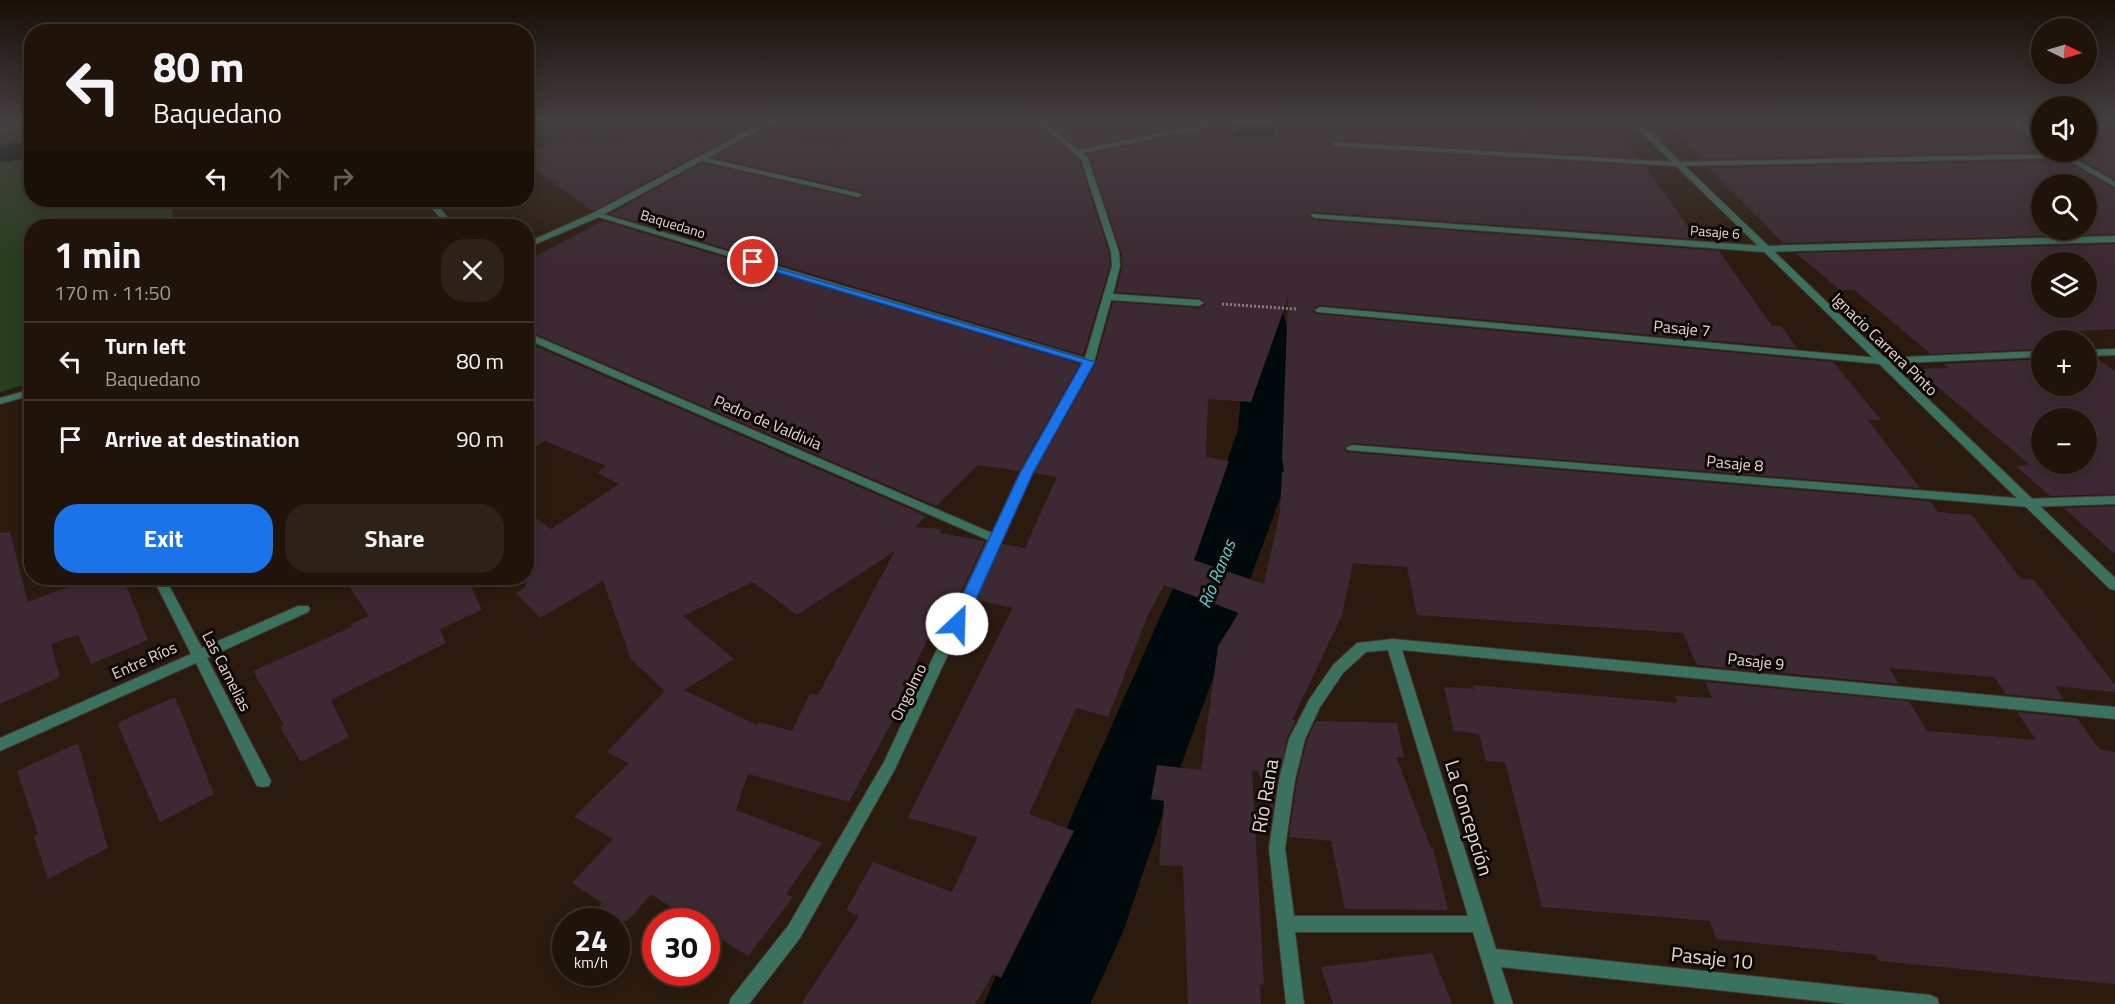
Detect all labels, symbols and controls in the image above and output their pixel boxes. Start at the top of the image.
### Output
north arrow [2031,18,2097,84]
map controls [2031,18,2097,474]
text: 80 m [153,34,245,98]
icon: left [54,48,132,126]
text: Baquedano [153,92,282,133]
button: sound [2031,96,2097,162]
icon: left [200,162,233,195]
icon: ahead [263,162,296,195]
icon: right [326,162,359,195]
button: search [2031,174,2097,240]
street label: Baquedano [638,204,708,243]
street label: Pasaje 6 [1689,219,1741,244]
text: 1 min [54,227,141,282]
pin [727,236,778,287]
button: close [441,239,504,302]
icon: arrive [736,245,769,278]
button: layers [2031,252,2097,318]
text: 170 m · 11:50 [54,277,171,308]
street label: Ignacio Carrera Pinto [1827,287,1943,401]
street label: Pasaje 7 [1653,314,1711,342]
text: Turn left [105,329,186,363]
button: + [2031,330,2097,396]
text: 80 m [456,344,504,378]
icon: left [54,345,87,378]
text: Baquedano [105,363,200,394]
street label: Pedro de Valdivia [710,388,826,456]
button: − [2031,408,2097,474]
text: Arrive at destination [105,422,300,456]
text: 90 m [456,422,504,456]
icon: arrive [54,423,87,456]
street label: Pasaje 8 [1706,449,1764,477]
button: Exit [54,504,273,573]
button: Share [285,504,504,573]
water label: Río Ranas [1191,534,1243,612]
position arrow [925,592,989,656]
street label: Las Camelias [196,627,258,715]
street label: Entre Ríos [107,635,181,685]
street label: Pasaje 9 [1726,646,1786,676]
street label: Ongolmo [884,659,932,725]
street label: Río Rana [1243,756,1286,835]
street label: La Concepción [1437,756,1502,880]
speed limit sign: 30 [642,908,720,986]
text: 24 [574,917,608,963]
street label: Pasaje 10 [1669,938,1755,977]
text: km/h [574,951,608,974]

